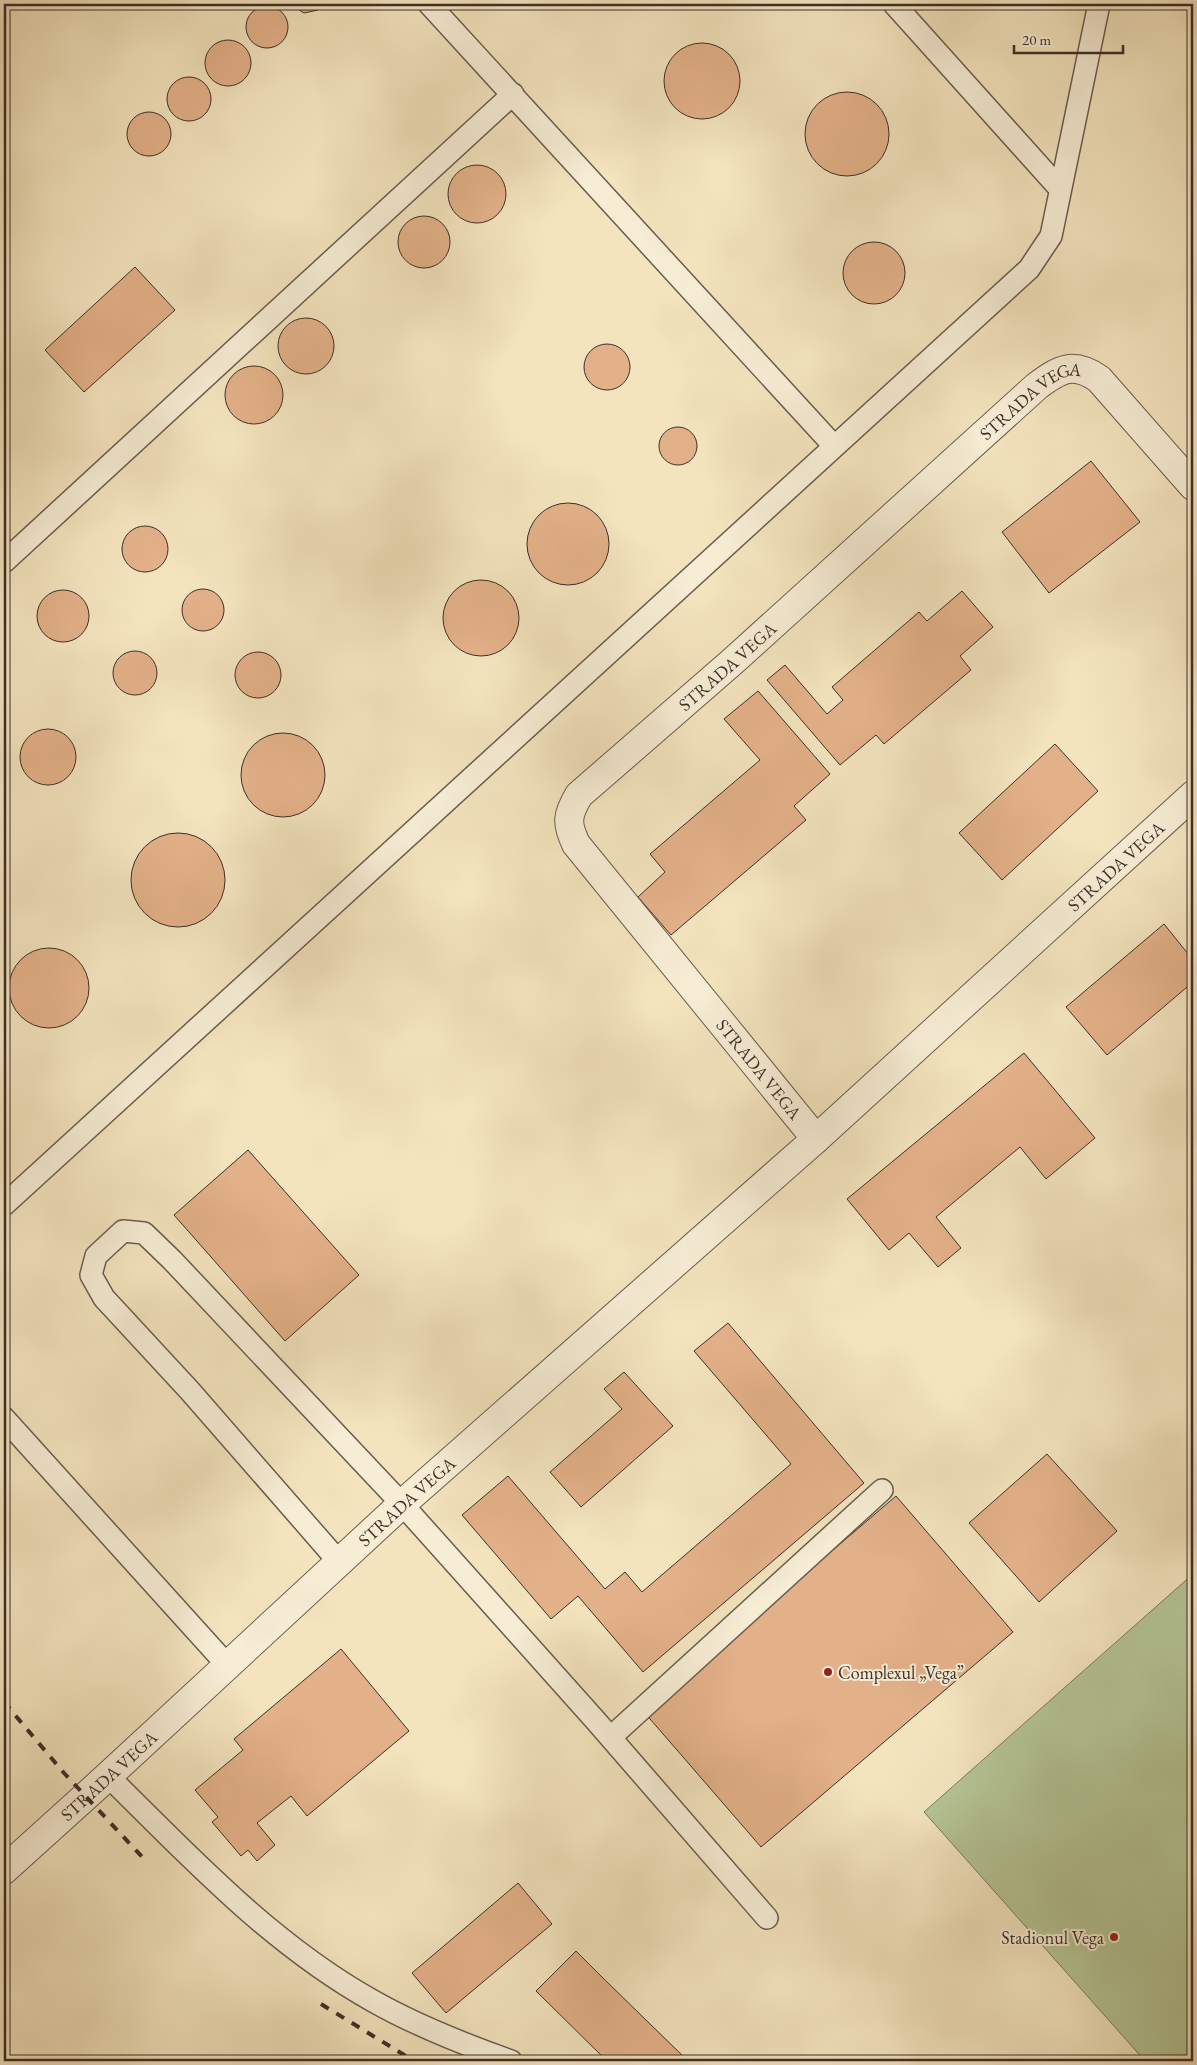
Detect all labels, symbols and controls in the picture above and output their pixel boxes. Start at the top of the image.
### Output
scale bar [1014,22,1123,54]
text: 20 m [1022,30,1051,49]
street label: STRADA VEGA [974,357,1083,444]
street label: STRADA VEGA [673,616,781,715]
street label: STRADA VEGA [1062,815,1169,916]
street label: STRADA VEGA [711,1014,807,1125]
street label: STRADA VEGA [353,1451,460,1551]
place label: Complexul „Vega” [838,1661,964,1684]
marker: Complexul „Vega” [822,1666,834,1678]
street label: STRADA VEGA [55,1725,162,1825]
place label: Stadionul Vega [1001,1926,1105,1949]
marker: Stadionul Vega [1108,1931,1120,1943]

